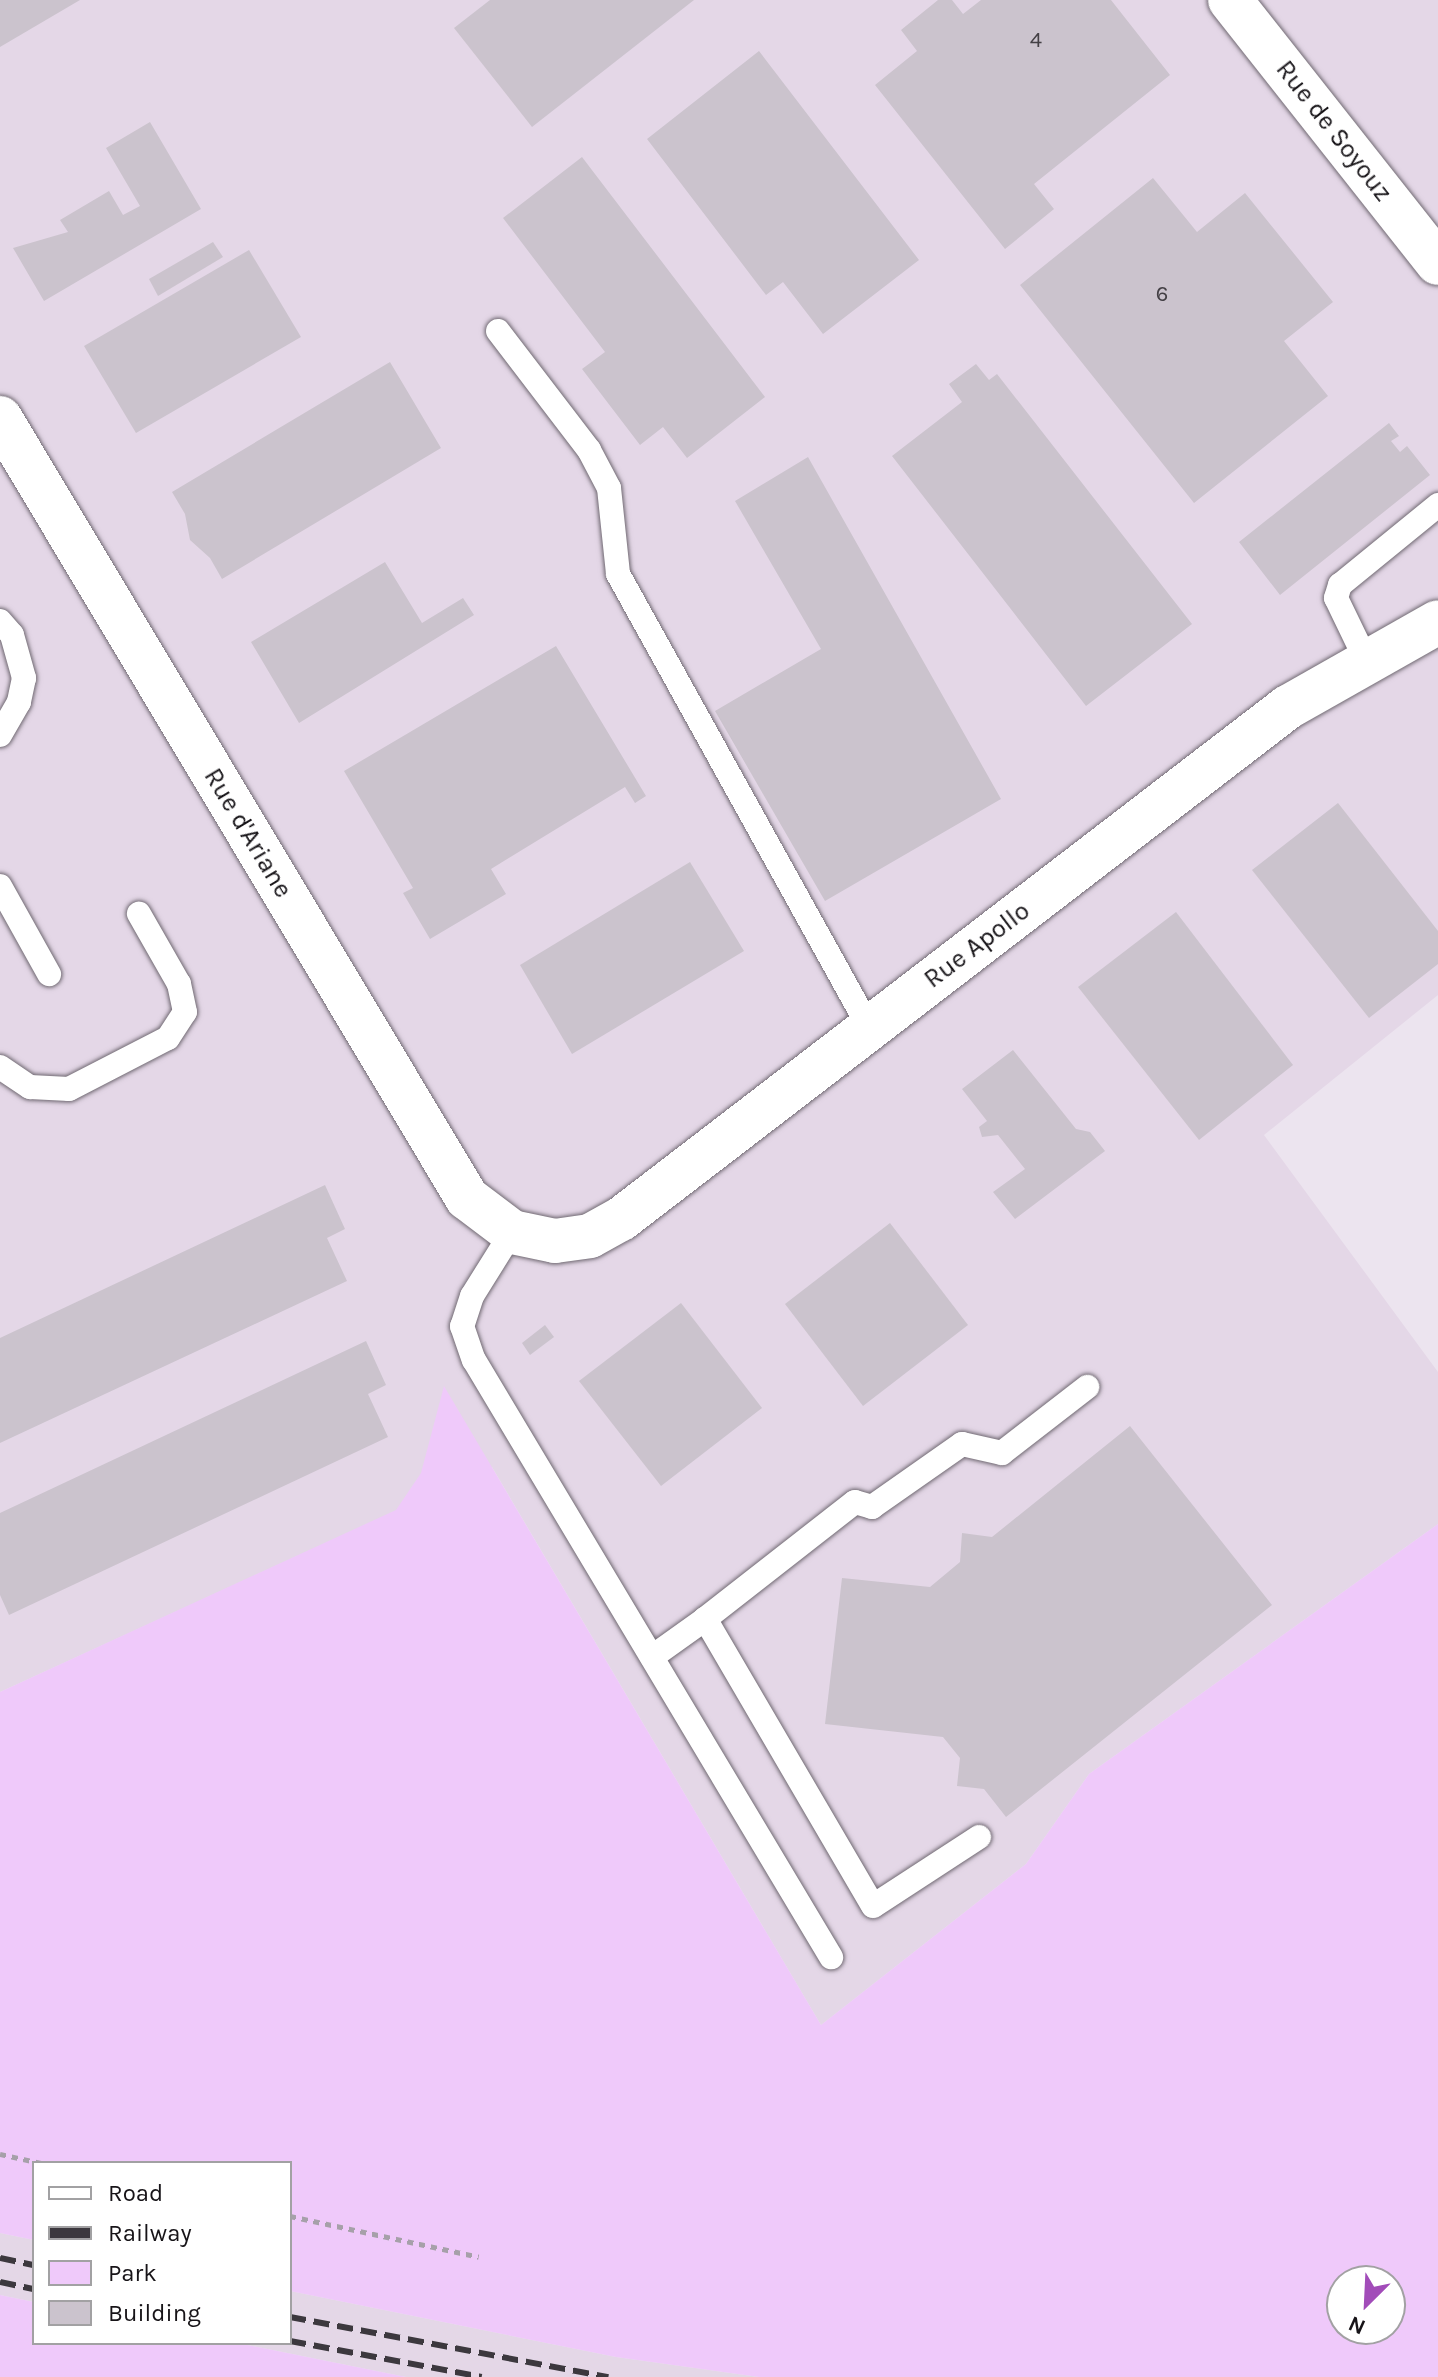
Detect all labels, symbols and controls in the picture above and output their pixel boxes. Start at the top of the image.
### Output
house number: 4 [1030,28,1042,54]
street label: Rue de Soyouz [1269,54,1399,208]
house number: 6 [1156,282,1168,308]
street label: Rue d'Ariane [197,763,299,903]
street label: Rue Apollo [918,895,1036,995]
legend [32,2161,292,2345]
text: Road [108,2179,163,2207]
text: Railway [108,2219,192,2247]
text: Park [108,2259,157,2287]
north arrow [1326,2265,1406,2345]
text: Building [108,2299,201,2327]
text: N [1345,2310,1370,2340]

